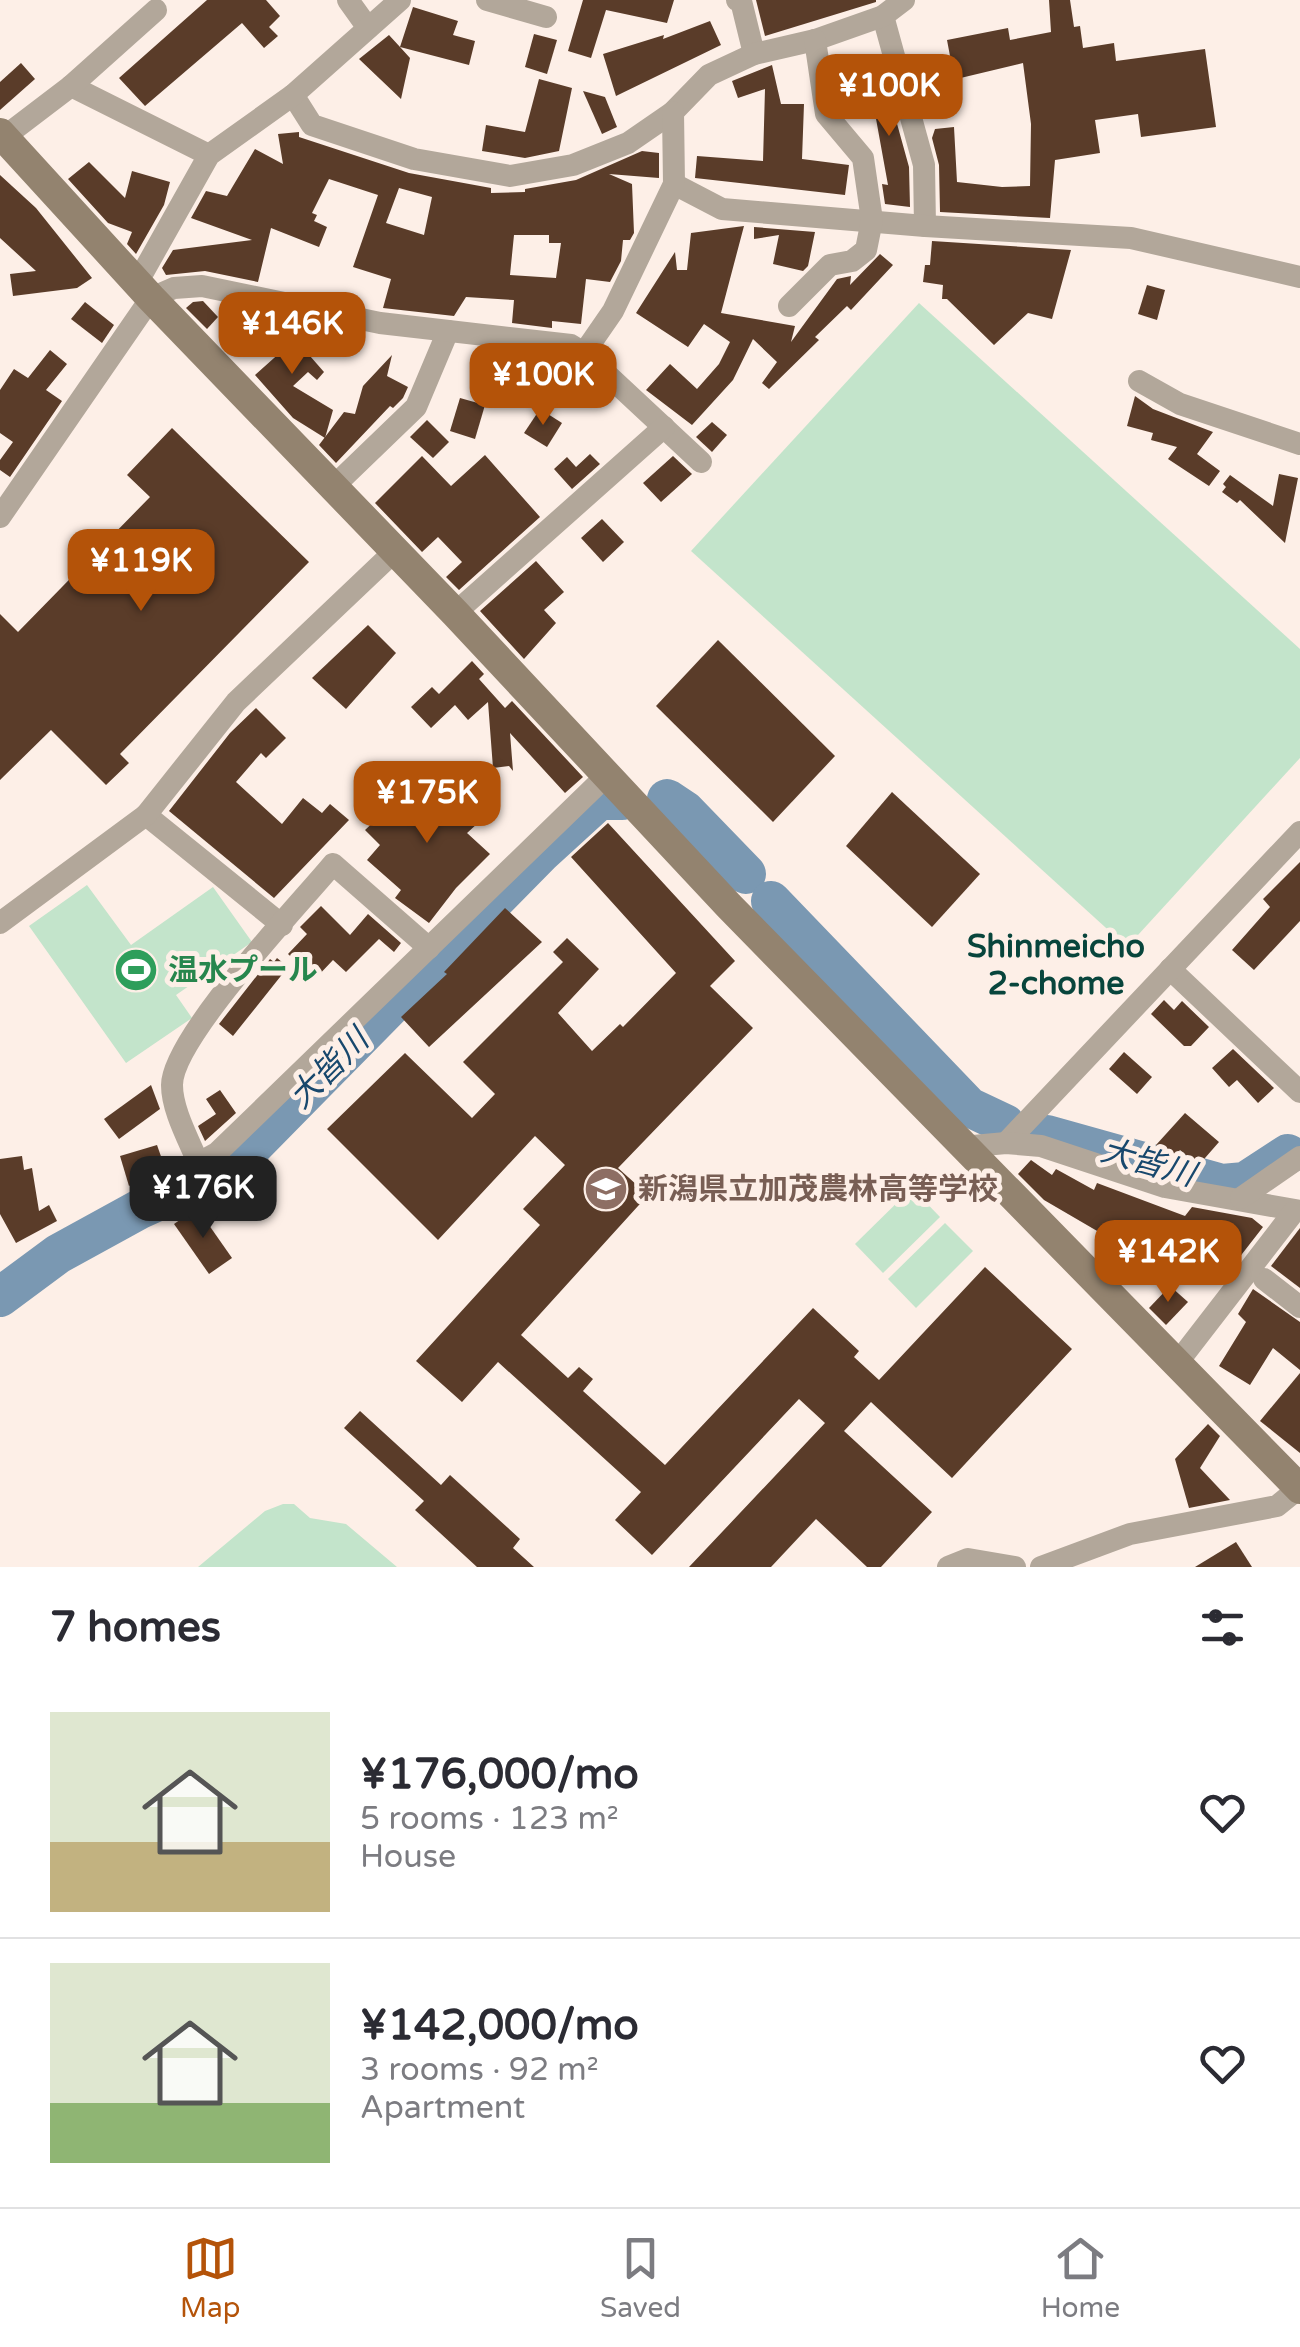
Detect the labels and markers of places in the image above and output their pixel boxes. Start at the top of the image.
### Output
pin: ¥100K [819,54,959,139]
pin: ¥146K [222,292,362,377]
pin: ¥100K [473,343,613,428]
pin: ¥119K [71,529,211,614]
pin: ¥175K [357,761,497,846]
sports icon: 温水プール [113,947,159,993]
place label: 温水プール [168,952,318,989]
pin: ¥176K [133,1156,273,1241]
school or university icon: 新潟県立加茂農林高等学校 [583,1166,629,1212]
place label: 新潟県立加茂農林高等学校 [638,1171,998,1208]
pin: ¥142K [1098,1220,1238,1305]

